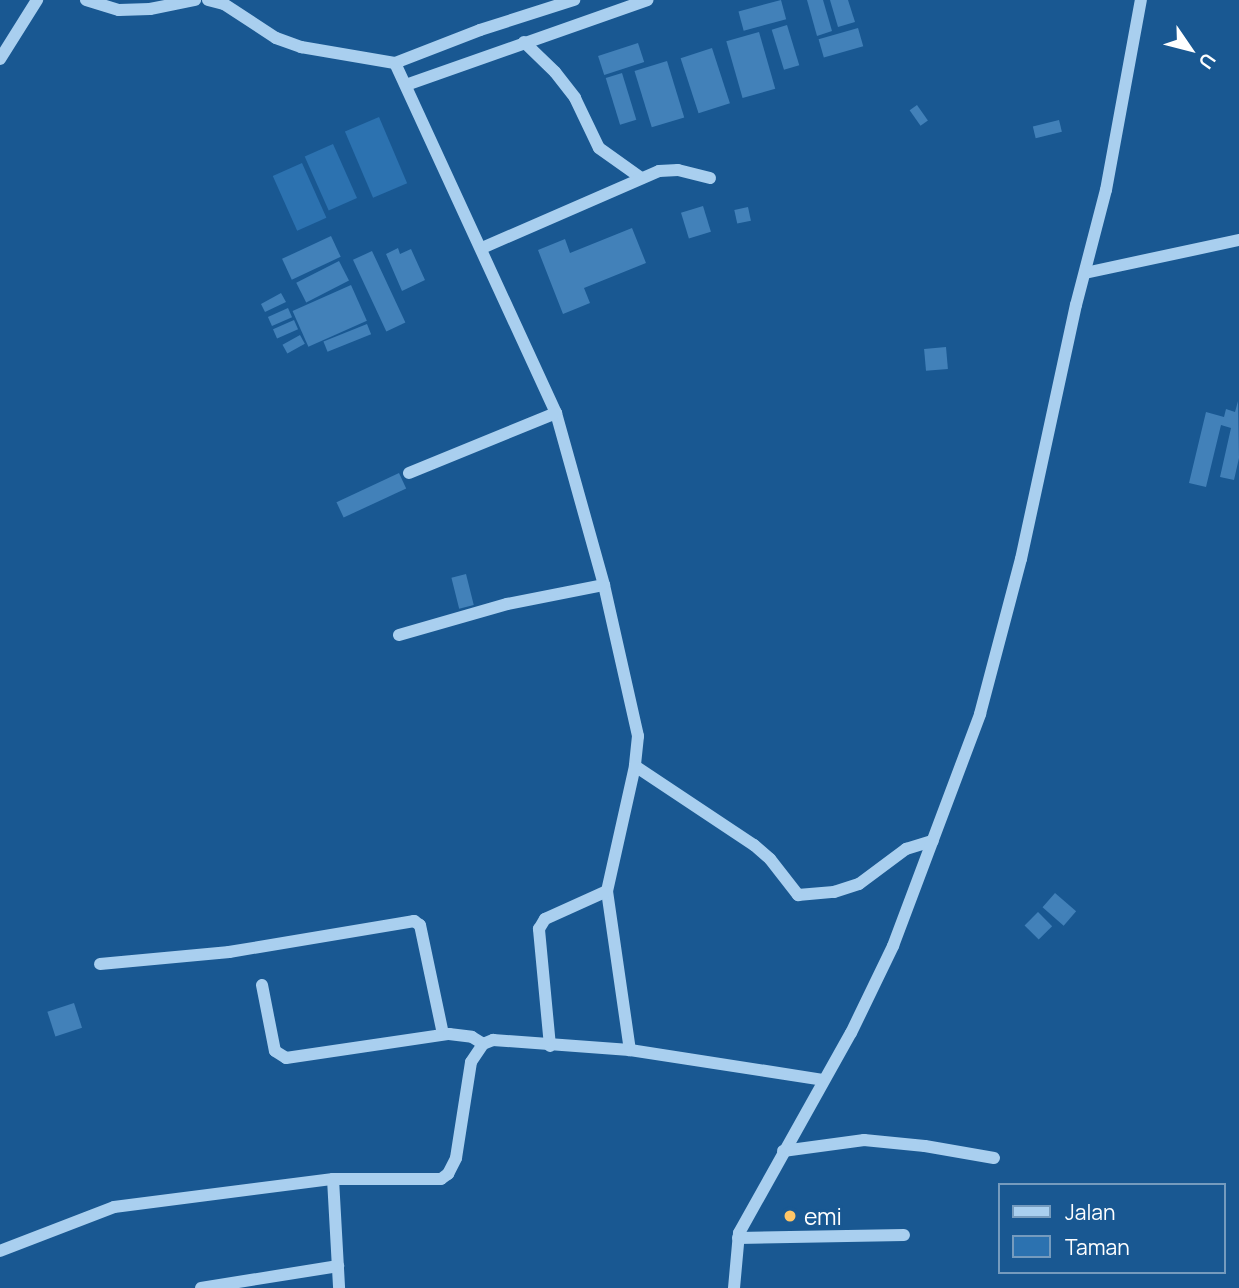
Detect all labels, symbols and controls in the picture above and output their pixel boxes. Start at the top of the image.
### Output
north arrow [1155,14,1225,84]
text: U [1193,48,1222,74]
legend [998,1183,1225,1274]
text: Jalan [1065,1198,1115,1226]
place label: emi [804,1202,842,1230]
marker: emi [782,1208,798,1224]
text: Taman [1065,1233,1130,1261]

